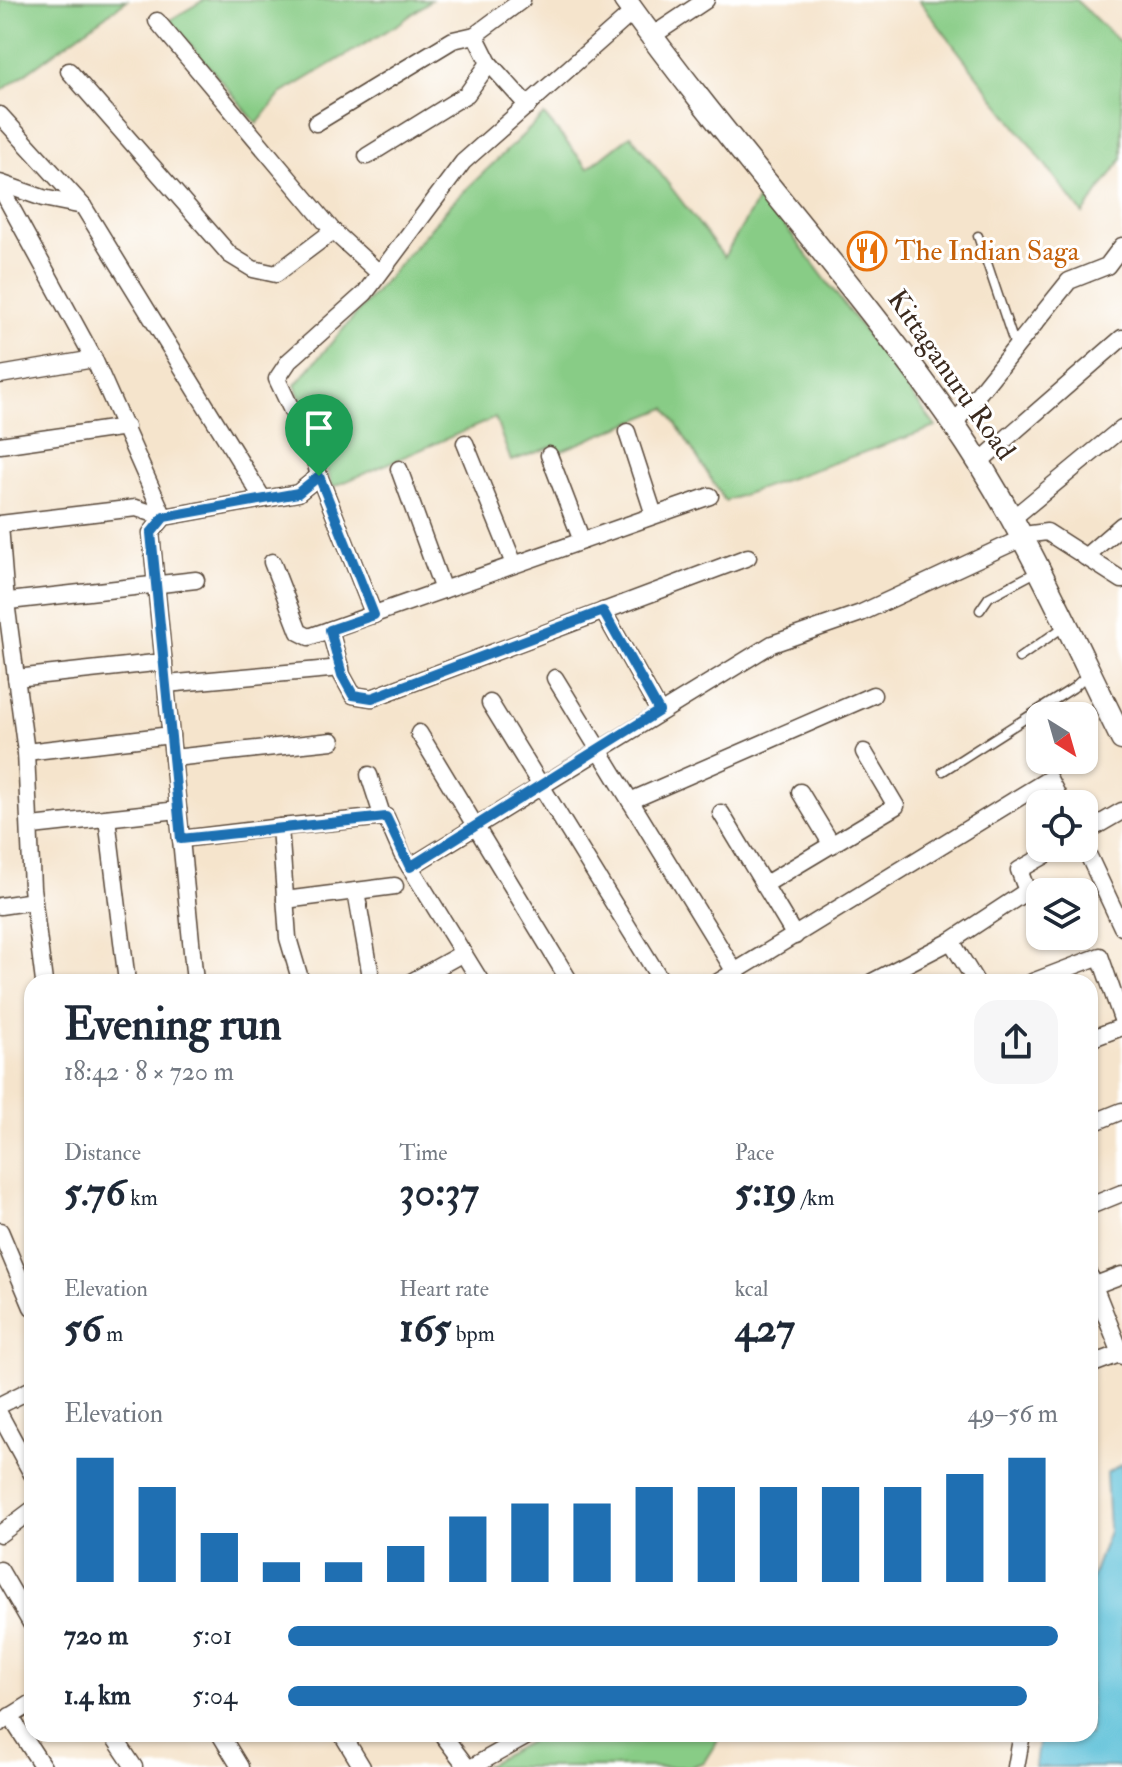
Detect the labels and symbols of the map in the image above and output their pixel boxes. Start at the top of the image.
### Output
restaurant icon: The Indian Saga [846,230,888,272]
place label: The Indian Saga [895,234,1080,269]
street label: Kittaganuru Road [879,283,1023,467]
pin [285,394,353,476]
north arrow [1026,702,1098,774]

